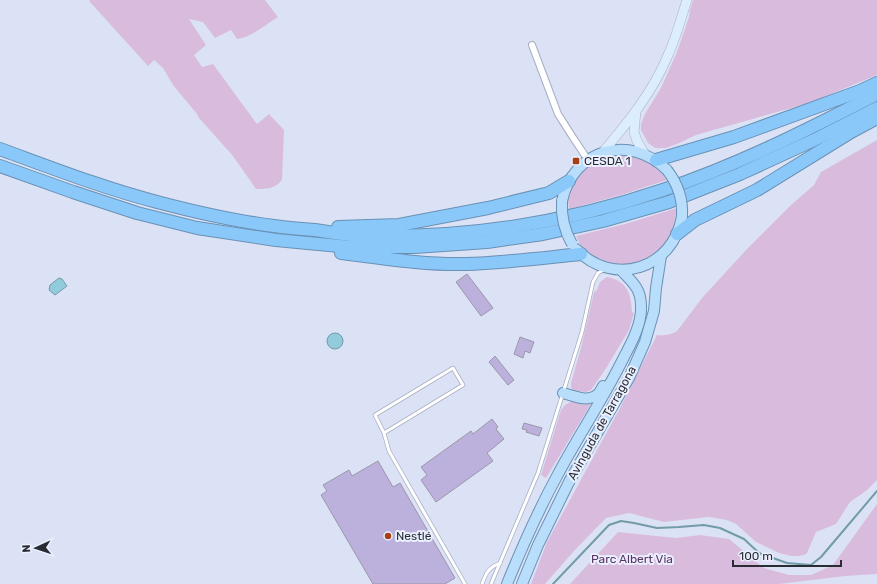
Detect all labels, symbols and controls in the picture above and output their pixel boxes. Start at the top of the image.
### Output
place label: CESDA 1 [584,154,631,168]
marker: CESDA 1 [571,156,581,166]
street label: Avinguda de Tarragona [565,364,639,482]
north arrow [16,528,56,568]
place label: Nestlé [396,529,432,543]
marker: Nestlé [383,531,393,541]
scale bar [733,542,841,568]
text: N [20,544,33,553]
text: 100 m [739,549,773,563]
park label: Parc Albert Via [591,552,673,566]

